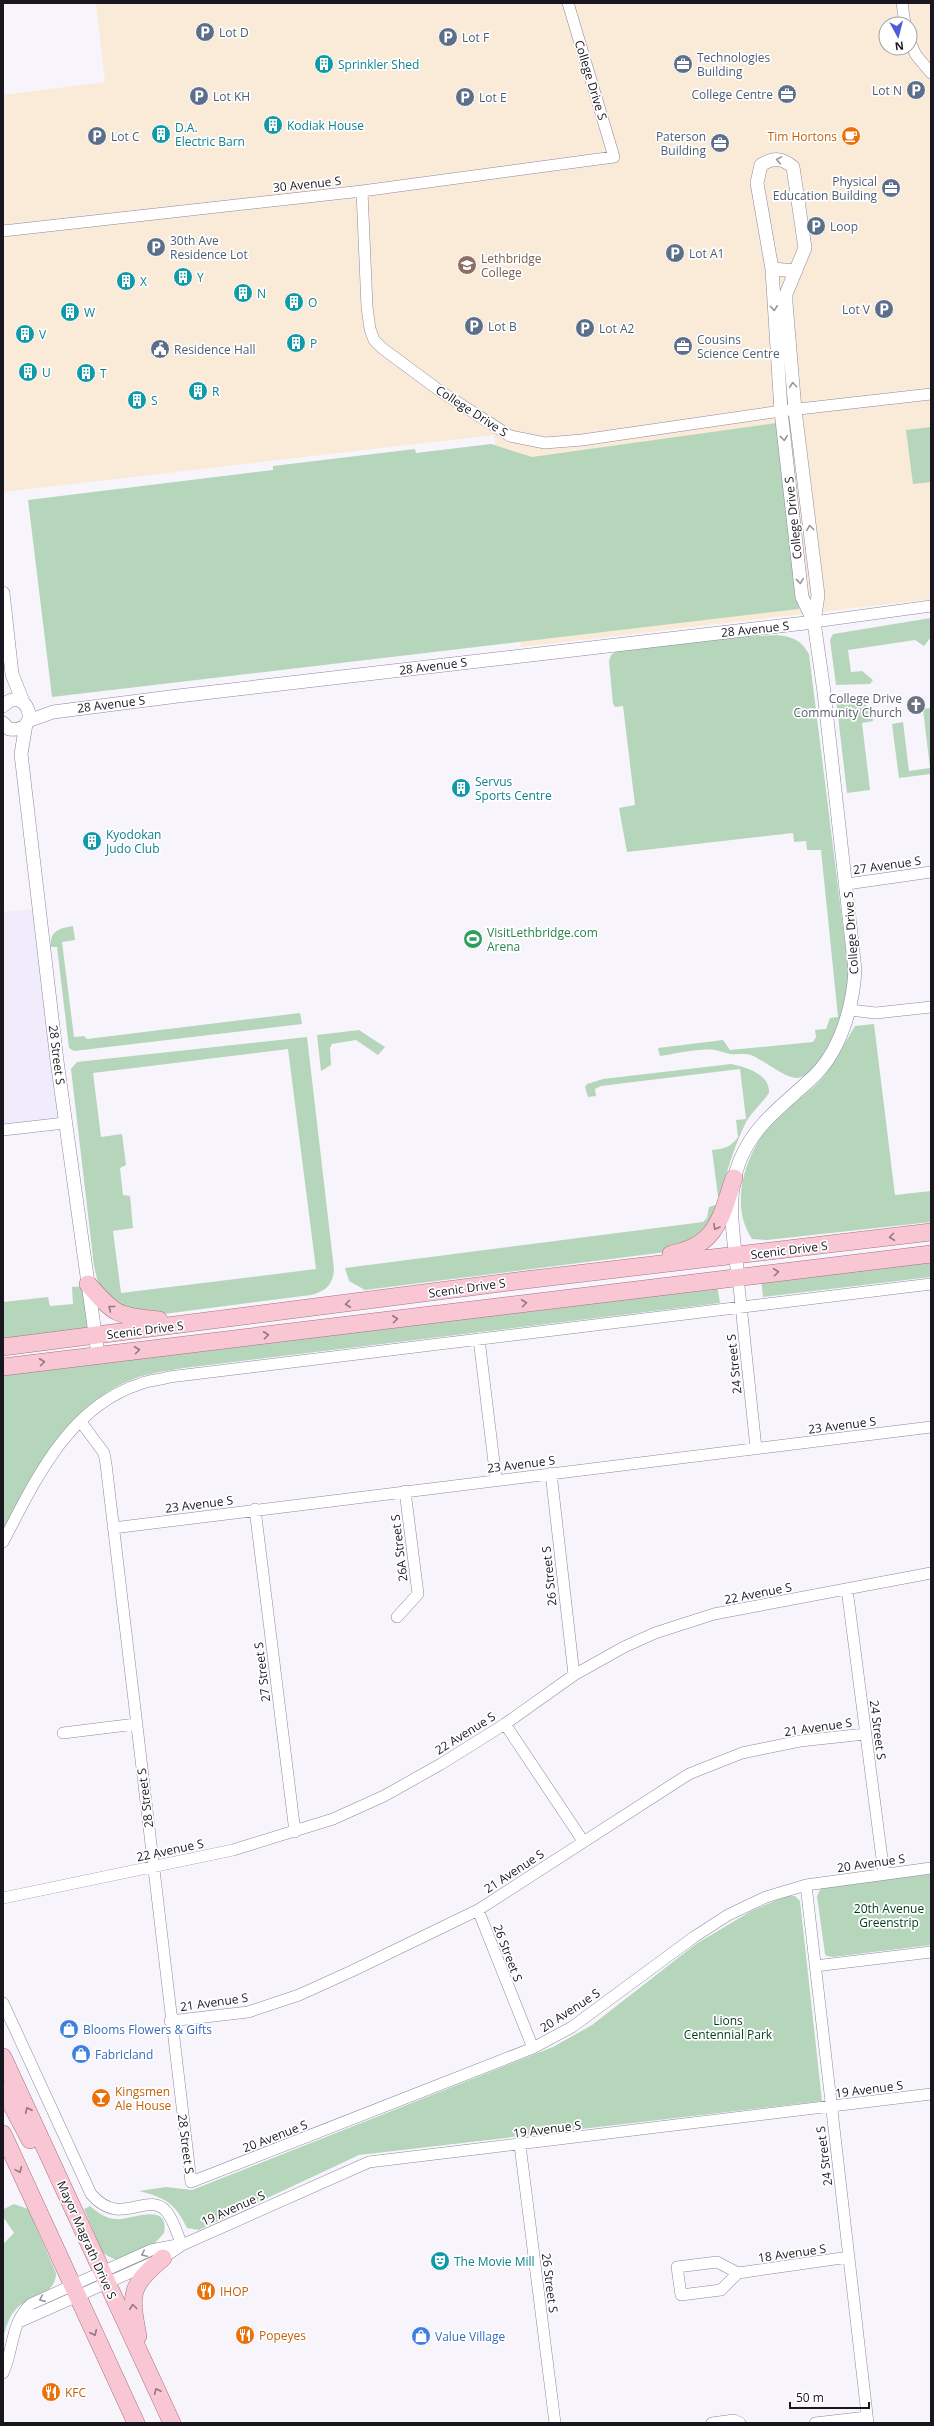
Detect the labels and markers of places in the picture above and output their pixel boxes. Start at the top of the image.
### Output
parking icon: Lot D [194,21,216,43]
place label: Lot D [219,24,249,41]
parking icon: Lot F [437,26,459,48]
place label: Lot F [462,29,489,46]
place label: Technologies Building [697,49,771,80]
building icon: Sprinkler Shed [313,53,335,75]
office icon: Technologies Building [672,53,694,75]
place label: Sprinkler Shed [338,56,419,73]
parking icon: Lot N [905,79,927,101]
place label: Lot N [872,82,902,99]
office icon: College Centre [776,83,798,105]
parking icon: Lot KH [188,85,210,107]
parking icon: Lot E [454,86,476,108]
place label: College Centre [691,86,773,103]
place label: Lot KH [213,88,250,105]
place label: Lot E [479,89,507,106]
building icon: Kodiak House [262,114,284,136]
place label: Kodiak House [287,117,364,134]
place label: D.A. Electric Barn [175,119,245,150]
building icon: D.A. Electric Barn [150,123,172,145]
parking icon: Lot C [86,125,108,147]
cafe icon: Tim Hortons [840,125,862,147]
place label: Lot C [111,128,140,145]
place label: Paterson Building [656,128,706,159]
place label: Tim Hortons [768,128,837,145]
office icon: Paterson Building [709,132,731,154]
place label: Physical Education Building [773,173,877,204]
office icon: Physical Education Building [880,177,902,199]
parking icon: Loop [805,215,827,237]
place label: Loop [830,218,858,235]
place label: 30th Ave Residence Lot [170,232,248,263]
parking icon: 30th Ave Residence Lot [145,236,167,258]
parking icon: Lot A1 [664,242,686,264]
place label: Lot A1 [689,245,724,262]
place label: Lethbridge College [481,250,542,281]
school or university icon: Lethbridge College [456,254,478,276]
building icon: Y [172,266,194,288]
place label: Y [197,269,204,286]
building icon: X [115,270,137,292]
place label: X [140,273,147,290]
building icon: N [232,282,254,304]
place label: N [257,285,266,302]
building icon: O [283,291,305,313]
place label: O [308,294,317,311]
parking icon: Lot V [873,298,895,320]
building icon: W [59,301,81,323]
place label: Lot V [842,301,871,318]
place label: W [84,304,95,321]
parking icon: Lot B [463,315,485,337]
parking icon: Lot A2 [574,317,596,339]
place label: Lot B [488,318,517,335]
place label: Lot A2 [599,320,634,337]
building icon: V [14,323,36,345]
place label: V [39,326,47,343]
place label: Cousins Science Centre [697,331,780,362]
building icon: P [285,332,307,354]
place label: P [310,335,317,352]
office icon: Cousins Science Centre [672,335,694,357]
public building icon: Residence Hall [149,338,171,360]
place label: Residence Hall [174,341,256,358]
building icon: U [17,361,39,383]
building icon: T [75,362,97,384]
place label: U [42,364,51,381]
place label: T [100,365,107,382]
building icon: R [187,380,209,402]
place label: R [212,383,220,400]
building icon: S [126,389,148,411]
place label: S [151,392,158,409]
place label: College Drive Community Church [794,690,902,721]
church icon: College Drive Community Church [905,694,927,716]
place label: Servus Sports Centre [475,773,552,804]
building icon: Servus Sports Centre [450,777,472,799]
place label: Kyodokan Judo Club [105,826,161,857]
building icon: Kyodokan Judo Club [81,830,103,852]
place label: VisitLethbridge.com Arena [487,924,598,955]
sports icon: VisitLethbridge.com Arena [462,928,484,950]
shop icon: Blooms Flowers & Gifts [58,2018,80,2040]
place label: Blooms Flowers & Gifts [83,2021,212,2038]
shop icon: Fabricland [70,2043,92,2065]
place label: Fabricland [95,2046,153,2063]
place label: Kingsmen Ale House [115,2083,172,2114]
bar icon: Kingsmen Ale House [90,2087,112,2109]
theatre icon: The Movie Mill [429,2250,451,2272]
place label: The Movie Mill [454,2253,535,2270]
restaurant icon: IHOP [195,2280,217,2302]
place label: IHOP [220,2283,249,2300]
restaurant icon: Popeyes [234,2324,256,2346]
shop icon: Value Village [410,2325,432,2347]
place label: Popeyes [259,2327,306,2344]
place label: Value Village [435,2328,505,2345]
restaurant icon: KFC [40,2381,62,2403]
place label: KFC [65,2384,87,2401]

